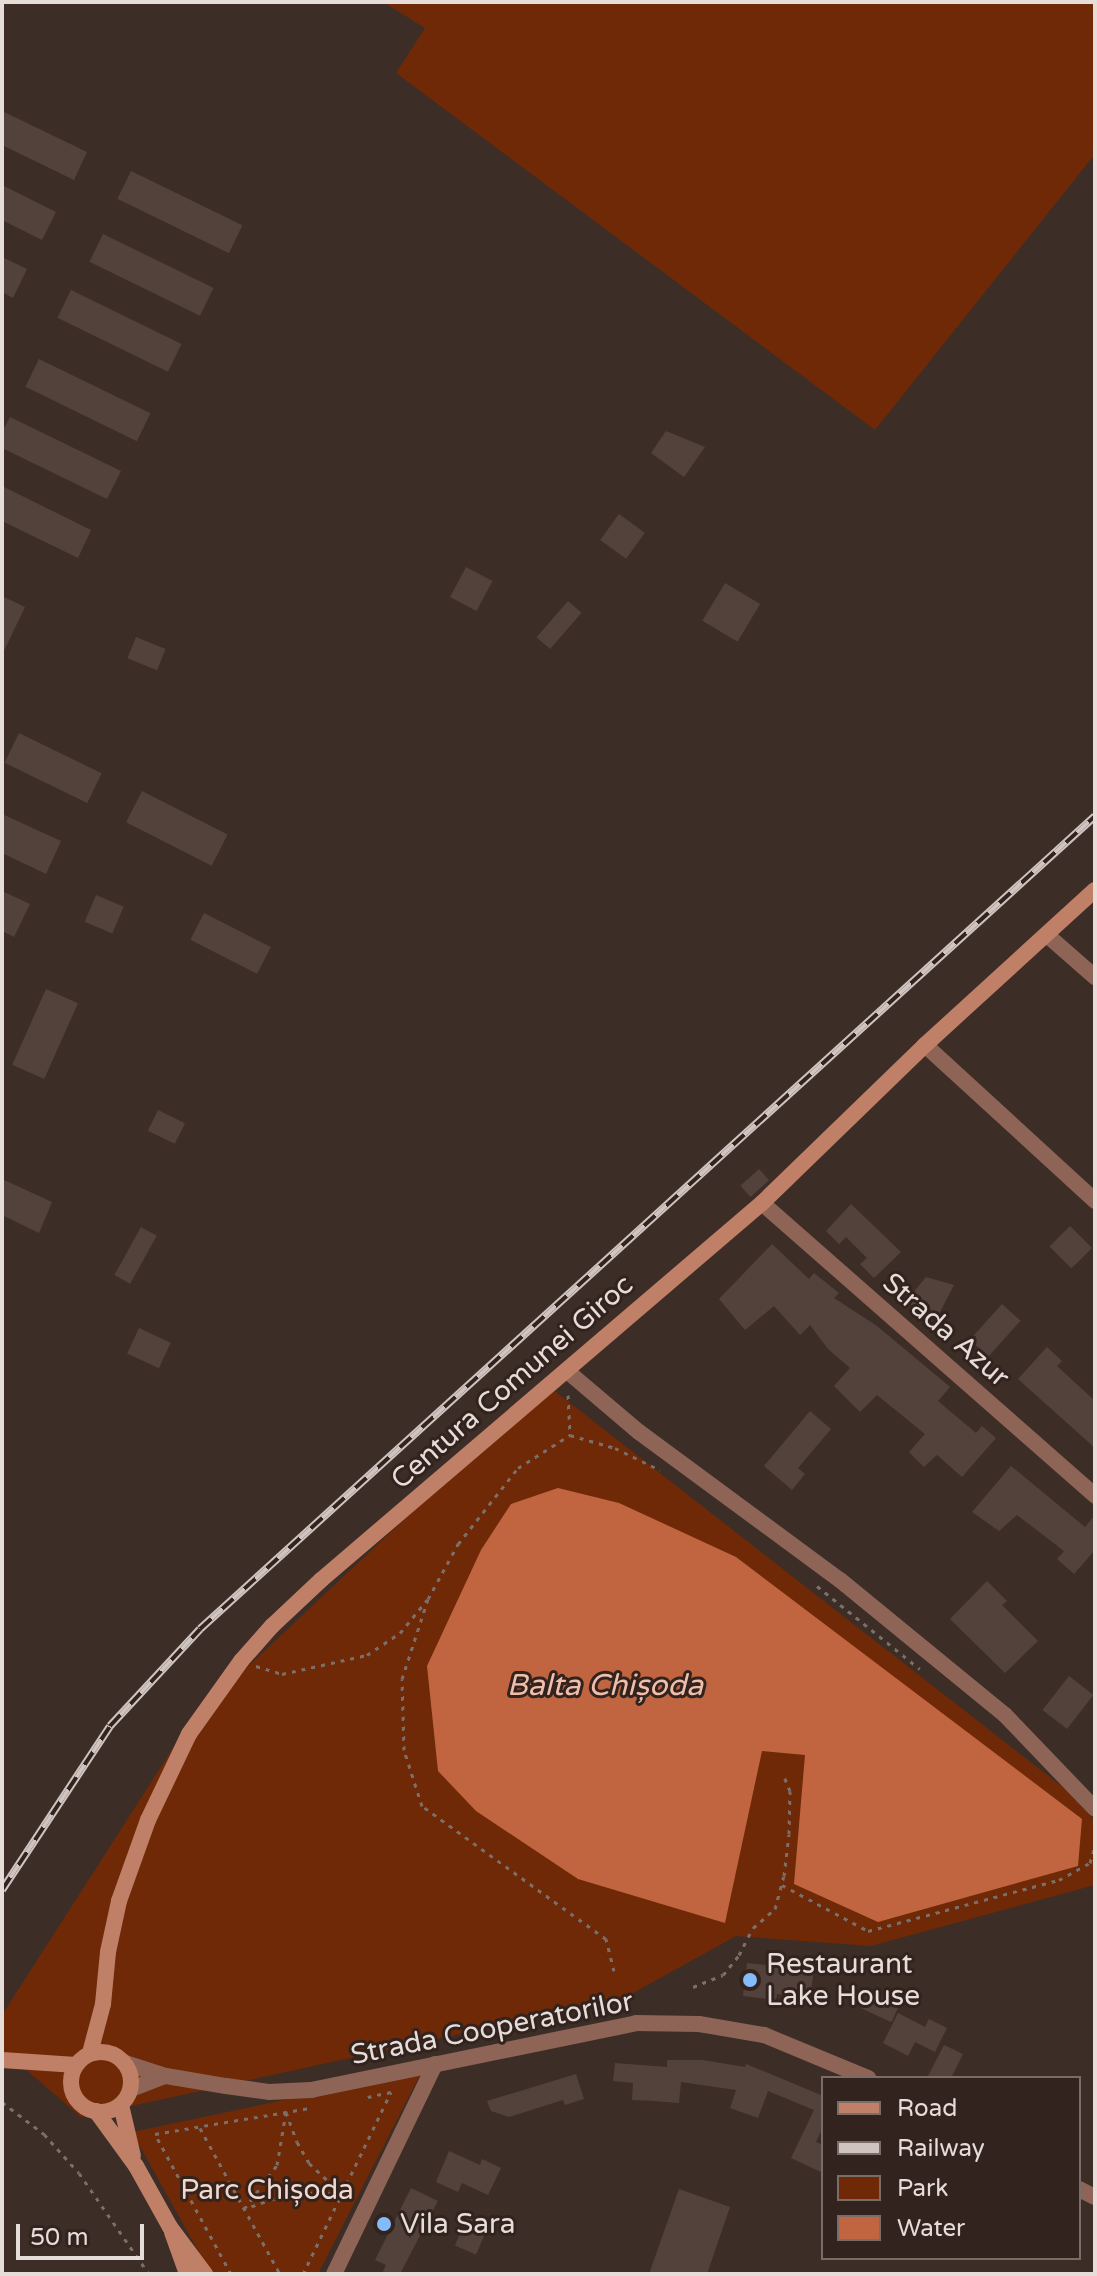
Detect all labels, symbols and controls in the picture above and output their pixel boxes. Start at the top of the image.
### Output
street label: Strada Azur [876,1266,1016,1394]
street label: Centura Comunei Giroc [384,1268,640,1496]
water label: Balta Chișoda [507,1668,703,1704]
place label: Restaurant Lake House [766,1947,920,2013]
marker: Restaurant Lake House [741,1971,759,1989]
street label: Strada Cooperatorilor [348,1984,636,2072]
legend [821,2076,1081,2260]
text: Road [897,2094,957,2123]
text: Railway [897,2134,985,2163]
park label: Parc Chișoda [180,2173,354,2207]
text: Park [897,2174,948,2203]
place label: Vila Sara [400,2207,516,2241]
scale bar [20,2208,148,2258]
text: Water [897,2214,965,2243]
marker: Vila Sara [375,2215,393,2233]
text: 50 m [30,2223,88,2252]

